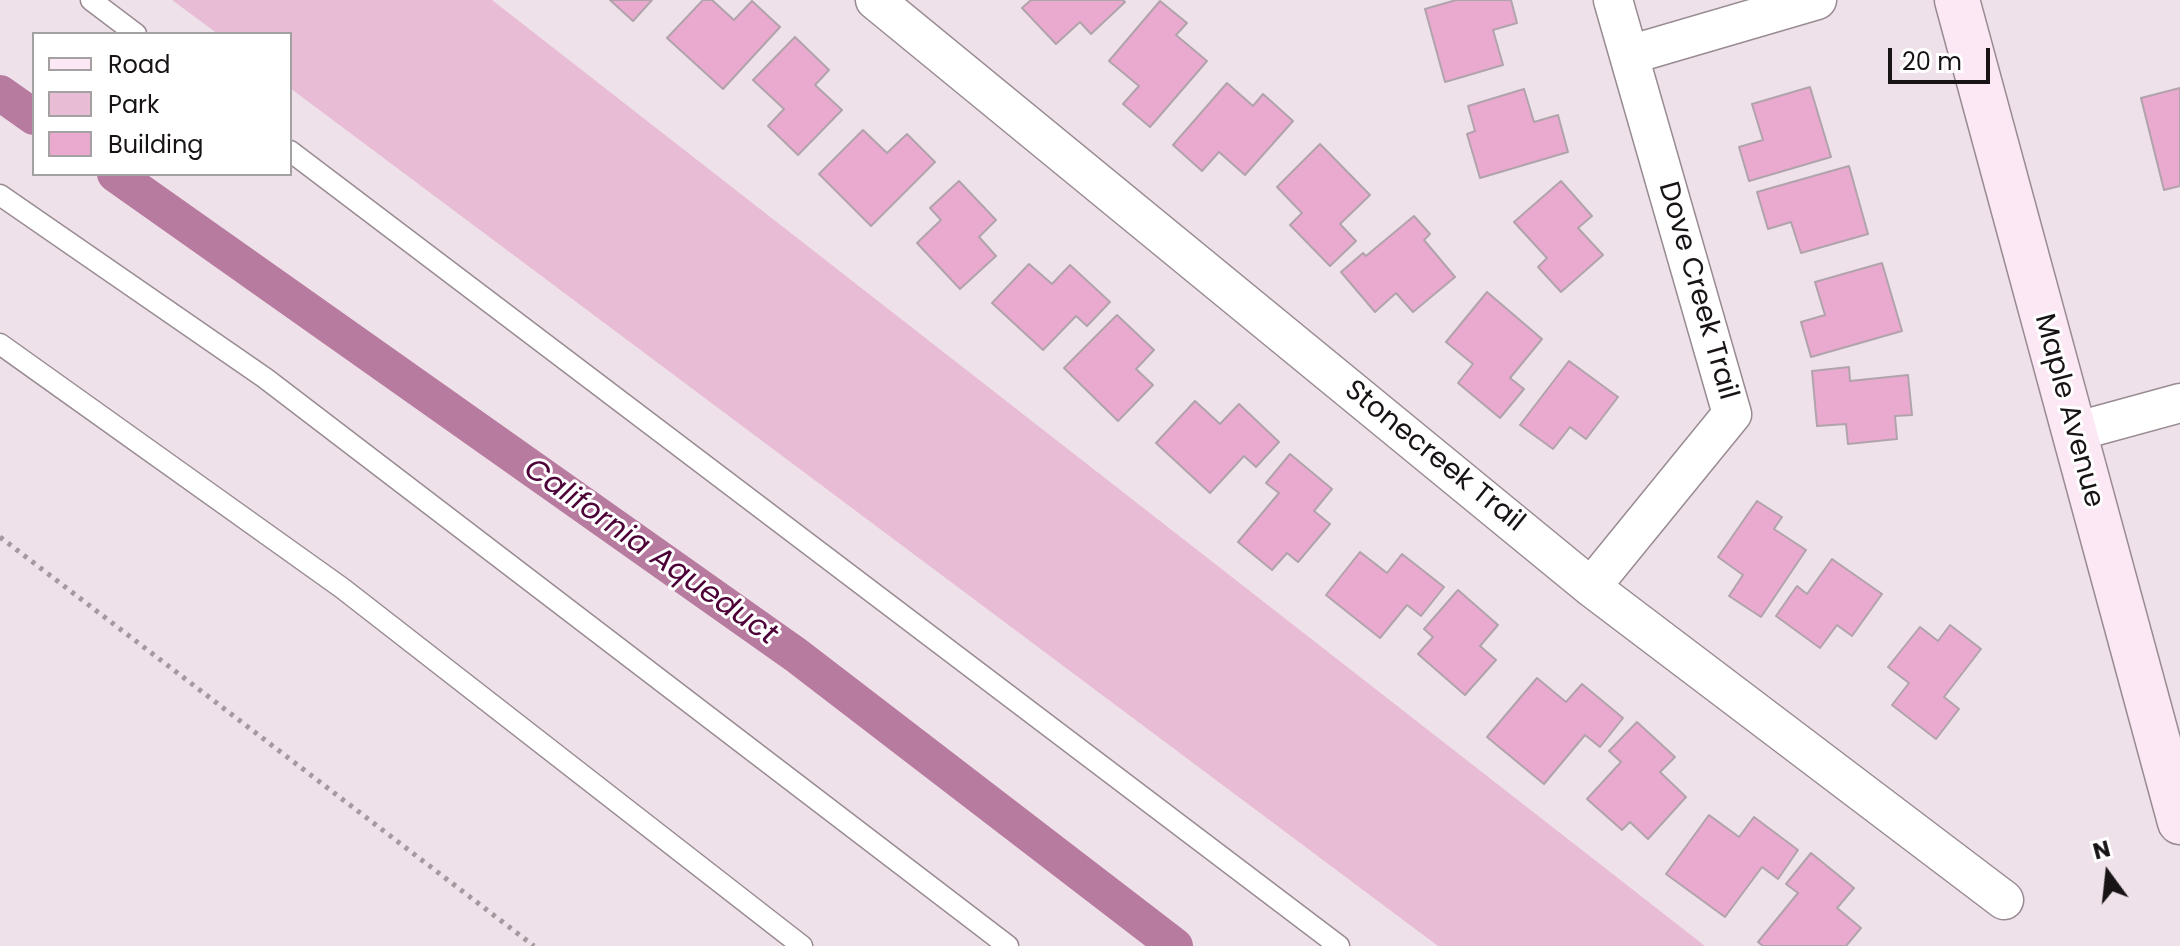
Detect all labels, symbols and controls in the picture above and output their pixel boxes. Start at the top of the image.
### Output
legend [32,32,292,176]
scale bar [1892,32,1994,82]
text: 20 m [1902,45,1962,78]
text: Road [108,48,170,81]
text: Park [108,88,159,121]
text: Building [108,128,204,161]
street label: Dove Creek Trail [1650,178,1744,404]
street label: Maple Avenue [2026,311,2110,511]
street label: Stonecreek Trail [1337,374,1531,540]
water label: California Aqueduct [516,452,784,654]
text: N [2090,833,2114,867]
north arrow [2068,834,2148,914]

